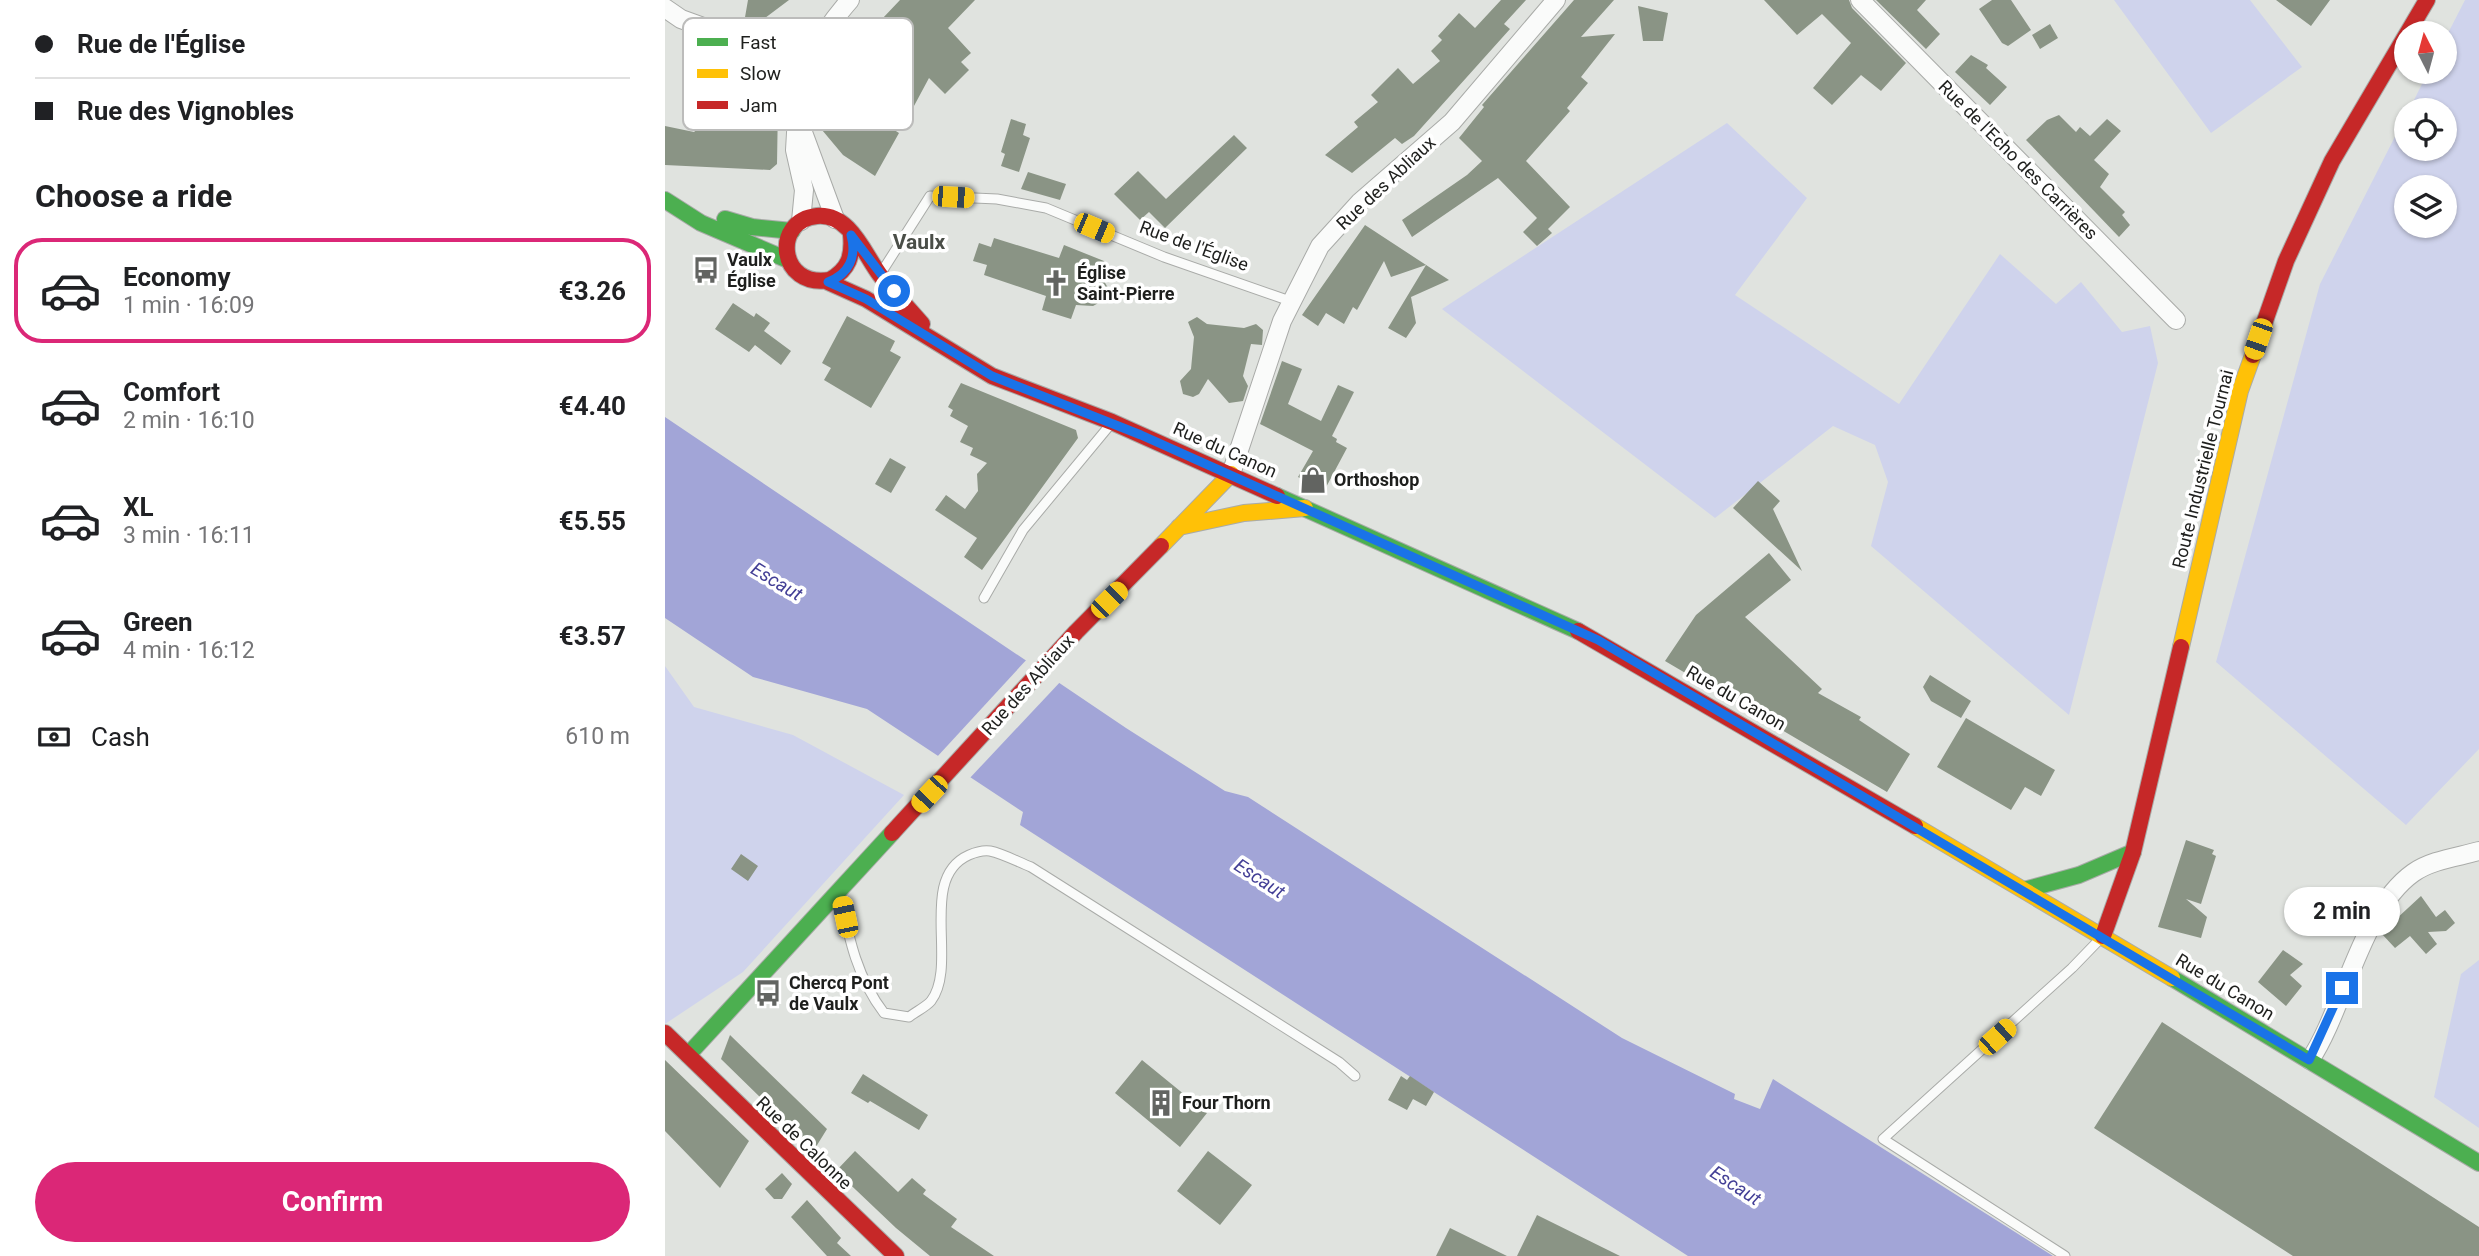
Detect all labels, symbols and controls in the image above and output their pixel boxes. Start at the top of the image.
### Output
legend [683,18,913,130]
north arrow [2394,21,2457,84]
map controls [2394,21,2457,238]
text: Rue de l'Église [77,29,245,59]
text: Fast [740,31,777,54]
text: Slow [740,62,781,85]
street label: Rue de l'Echo des Carrières [1934,76,2102,244]
text: Jam [740,94,777,117]
text: Rue des Vignobles [77,96,294,126]
button: locate [2394,98,2457,161]
street label: Rue des Abliaux [1332,131,1440,234]
button: layers [2394,175,2457,238]
text: Choose a ride [35,177,232,215]
car [932,185,975,209]
car [1071,210,1118,246]
street label: Rue de l'Église [1137,216,1252,275]
district label: Vaulx [893,230,946,254]
place label: Vaulx Église [727,249,776,291]
bus stop icon: Vaulx Église [691,255,721,285]
icon: car [39,259,102,322]
text: Economy [123,262,230,292]
place label: Église Saint-Pierre [1077,262,1175,304]
church icon: Église Saint-Pierre [1041,268,1071,298]
route start [878,275,910,307]
text: €3.26 [559,276,626,306]
text: 1 min · 16:09 [123,292,255,319]
car [2242,316,2275,362]
street label: Route Industrielle Tournai [2168,367,2237,570]
icon: car [39,374,102,437]
text: Comfort [123,377,220,407]
text: €4.40 [559,391,626,421]
text: 2 min · 16:10 [123,407,255,434]
street label: Rue du Canon [1170,417,1280,482]
shop icon: Orthoshop [1298,465,1328,495]
place label: Orthoshop [1334,469,1419,490]
icon: car [39,489,102,552]
text: XL [123,492,154,522]
text: €5.55 [559,506,626,536]
text: 3 min · 16:11 [123,522,255,549]
water label: Escaut [747,557,807,606]
car [1087,578,1132,622]
icon: car [39,604,102,667]
text: Green [123,607,193,637]
text: €3.57 [559,621,626,651]
street label: Rue des Abliaux [977,630,1078,739]
text: 4 min · 16:12 [123,637,255,664]
street label: Rue du Canon [1683,661,1790,734]
icon: cash [35,718,73,756]
text: Cash [91,722,150,752]
text: 610 m [565,723,630,750]
car [907,771,952,817]
water label: Escaut [1230,854,1290,904]
callout: 2 min [2284,886,2400,936]
car [831,894,860,940]
text: 2 min [2313,898,2371,925]
street label: Rue du Canon [2172,949,2278,1024]
place label: Chercq Pont de Vaulx [789,972,889,1014]
route end [2326,972,2358,1004]
bus stop icon: Chercq Pont de Vaulx [753,978,783,1008]
car [1975,1015,2020,1059]
building icon: Four Thorn [1146,1088,1176,1118]
street label: Rue de Calonne [752,1092,857,1194]
place label: Four Thorn [1182,1092,1271,1113]
water label: Escaut [1706,1161,1766,1211]
button: Confirm [35,1162,630,1242]

